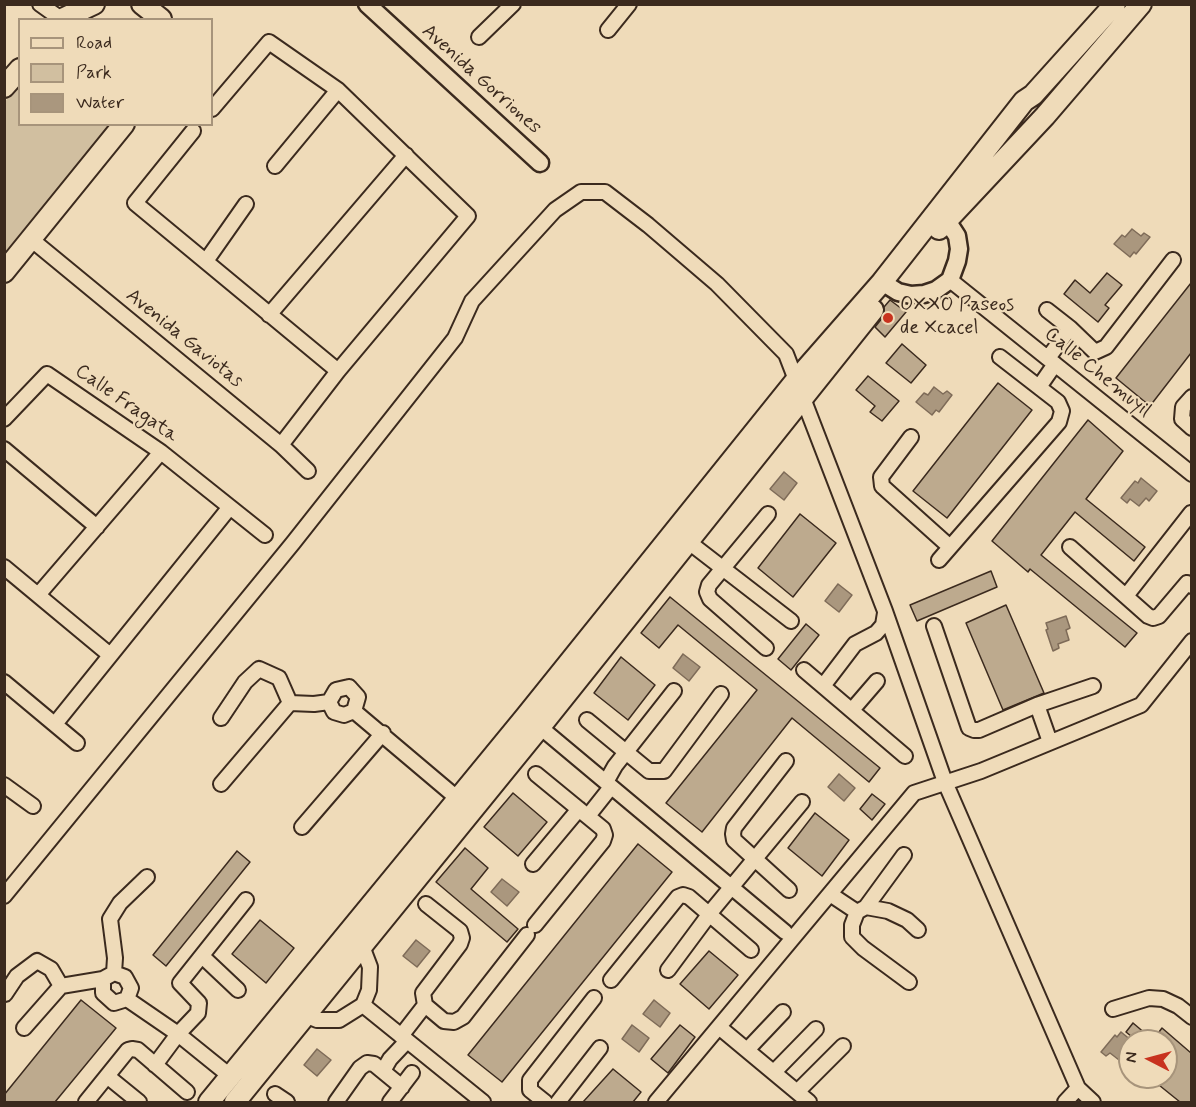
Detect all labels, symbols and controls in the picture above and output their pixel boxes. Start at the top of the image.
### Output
legend [18,18,213,126]
street label: Avenida Gorriones [416,20,546,140]
text: Road [76,31,112,55]
text: Park [76,61,112,85]
text: Water [76,91,124,115]
street label: Avenida Gaviotas [120,284,248,394]
place label: OXXO Paseos de Xcacel [900,294,1014,341]
marker: OXXO Paseos de Xcacel [881,311,895,325]
street label: Calle Chemuyil [1039,323,1155,423]
street label: Calle Fragata [70,360,182,448]
north arrow [1118,1029,1178,1089]
text: N [1121,1051,1143,1064]

